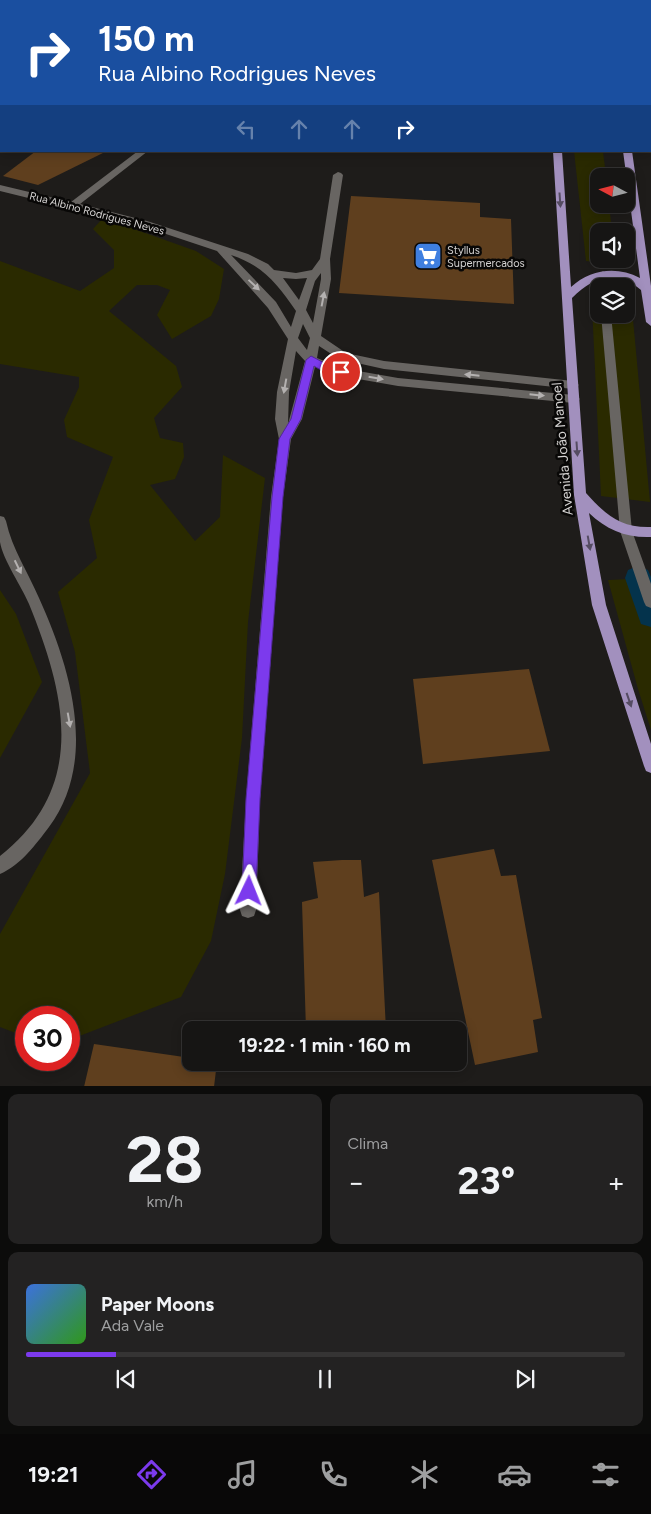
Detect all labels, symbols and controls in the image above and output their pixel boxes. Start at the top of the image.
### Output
text: 150 m [98,18,195,60]
icon: right [15,20,80,85]
text: Rua Albino Rodrigues Neves [98,60,376,87]
icon: left [232,115,260,143]
icon: ahead [285,115,313,143]
icon: ahead [338,115,366,143]
icon: right [391,115,419,143]
north arrow [590,168,635,212]
map controls [590,168,635,323]
street label: Rua Albino Rodrigues Neves [28,189,166,238]
one-way arrow [556,192,564,208]
button: sound [590,223,635,268]
supermarket icon: Styllus Supermercados [413,241,443,271]
place label: Styllus Supermercados [447,244,525,270]
button: layers [590,278,635,323]
one-way arrow [247,279,259,291]
one-way arrow [319,290,327,306]
pin [320,351,362,393]
icon: arrive [327,358,355,386]
one-way arrow [464,371,480,379]
one-way arrow [368,375,384,383]
one-way arrow [280,378,288,394]
street label: Avenida João Manoel [548,382,577,516]
one-way arrow [530,391,546,399]
one-way arrow [574,442,582,458]
one-way arrow [585,536,593,552]
one-way arrow [14,559,22,574]
one-way arrow [626,693,633,708]
one-way arrow [65,712,73,728]
position arrow [222,864,274,916]
speed limit sign: 30 [15,1006,80,1071]
text: 19:22 · 1 min · 160 m [238,1034,411,1057]
text: 28 [126,1120,203,1198]
text: Clima [348,1134,388,1153]
text: 23° [458,1158,515,1204]
text: − [348,1165,365,1199]
text: + [608,1165,625,1199]
text: km/h [146,1192,183,1211]
text: Paper Moons [101,1293,214,1316]
text: Ada Vale [101,1316,164,1335]
icon: previous [112,1365,140,1393]
icon: pause [311,1365,339,1393]
icon: next [511,1365,539,1393]
icon: directions [134,1457,169,1492]
icon: music [225,1457,260,1492]
icon: phone [316,1457,351,1492]
icon: climate [407,1457,442,1492]
icon: car [497,1457,532,1492]
icon: filters [588,1457,623,1492]
text: 19:21 [28,1461,79,1488]

